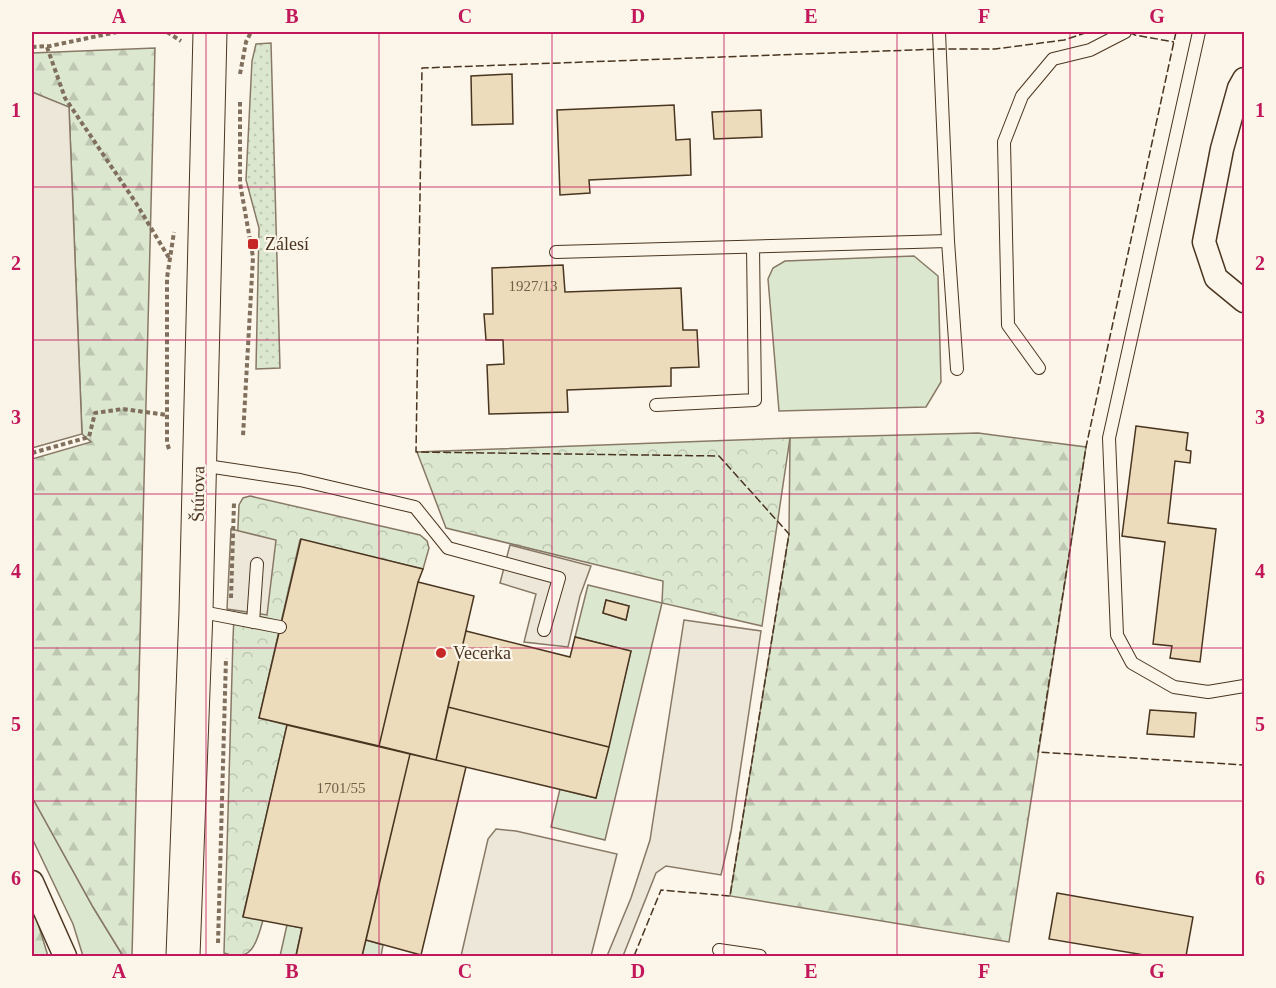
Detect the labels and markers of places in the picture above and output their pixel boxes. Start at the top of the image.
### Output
place label: Zálesí [265,234,309,254]
marker: Zálesí [246,237,260,251]
place label: Vecerka [453,643,511,663]
marker: Vecerka [434,646,448,660]

